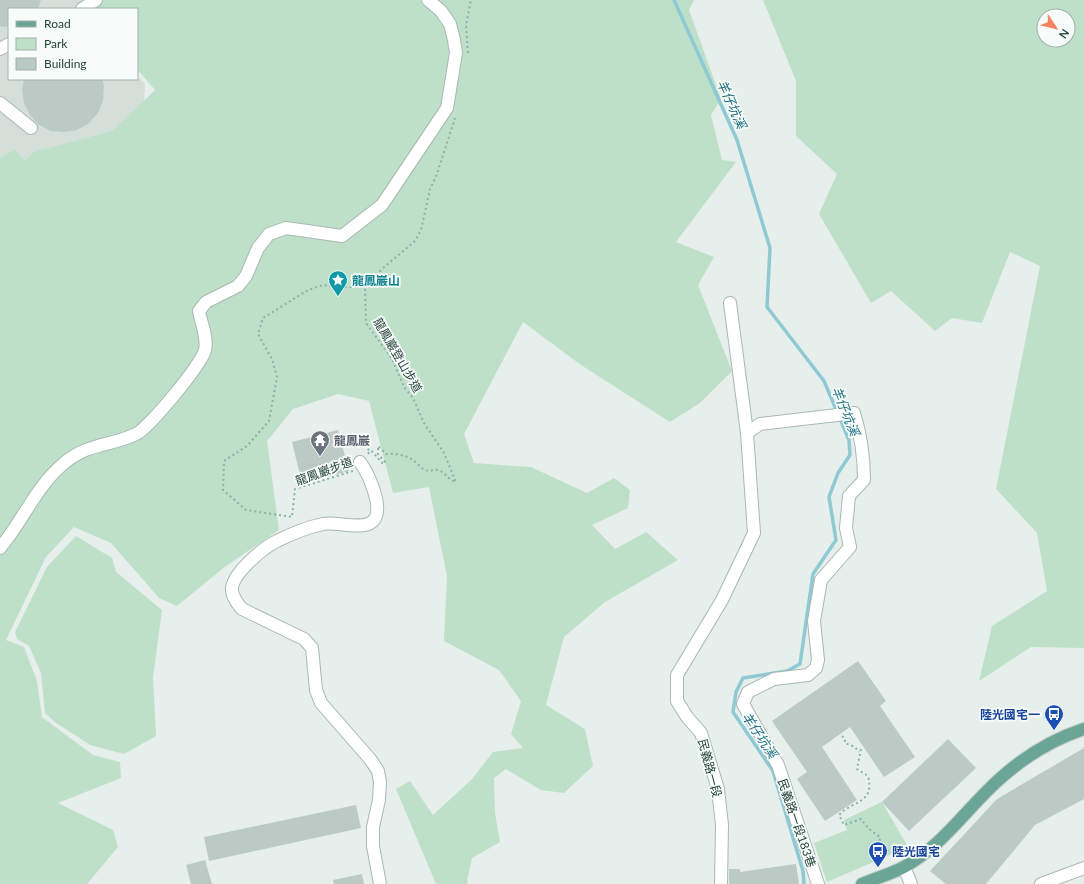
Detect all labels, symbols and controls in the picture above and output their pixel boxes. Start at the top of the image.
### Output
legend [8,8,138,80]
north arrow [1036,8,1076,48]
text: Road [44,16,71,31]
text: N [1057,27,1072,41]
text: Park [44,36,68,51]
text: Building [44,56,87,71]
water label: 羊仔坑溪 [714,77,751,133]
place icon: 龍鳳巖山 [327,269,349,297]
place label: 龍鳳巖山 [352,273,400,288]
street label: 龍鳳巖登山步道 [371,315,425,395]
water label: 羊仔坑溪 [829,384,864,440]
temple icon: 龍鳳巖 [309,429,331,457]
place label: 龍鳳巖 [334,433,370,448]
street label: 龍鳳巖步道 [293,454,355,488]
bus stop icon: 陸光國宅一 [1043,703,1065,731]
place label: 陸光國宅一 [980,707,1040,722]
water label: 羊仔坑溪 [739,709,782,763]
street label: 民義路一段 [695,737,725,799]
street label: 民義路一段183巷 [775,777,819,869]
bus stop icon: 陸光國宅 [867,840,889,868]
place label: 陸光國宅 [892,844,940,859]

